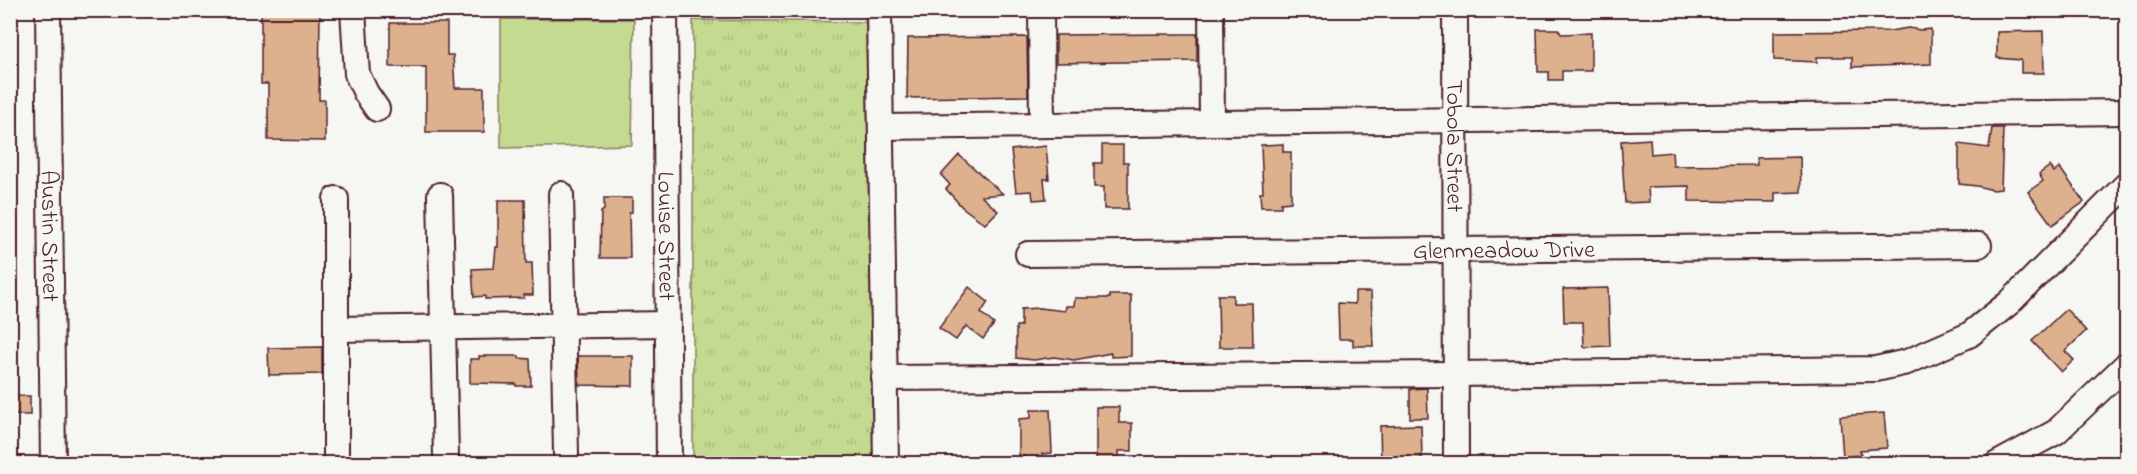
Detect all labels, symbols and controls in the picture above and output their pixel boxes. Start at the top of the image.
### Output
street label: Tobola Street [1435,80,1470,212]
street label: Austin Street [30,170,66,302]
street label: Louise Street [646,171,683,301]
street label: Glenmeadow Drive [1413,234,1595,270]

